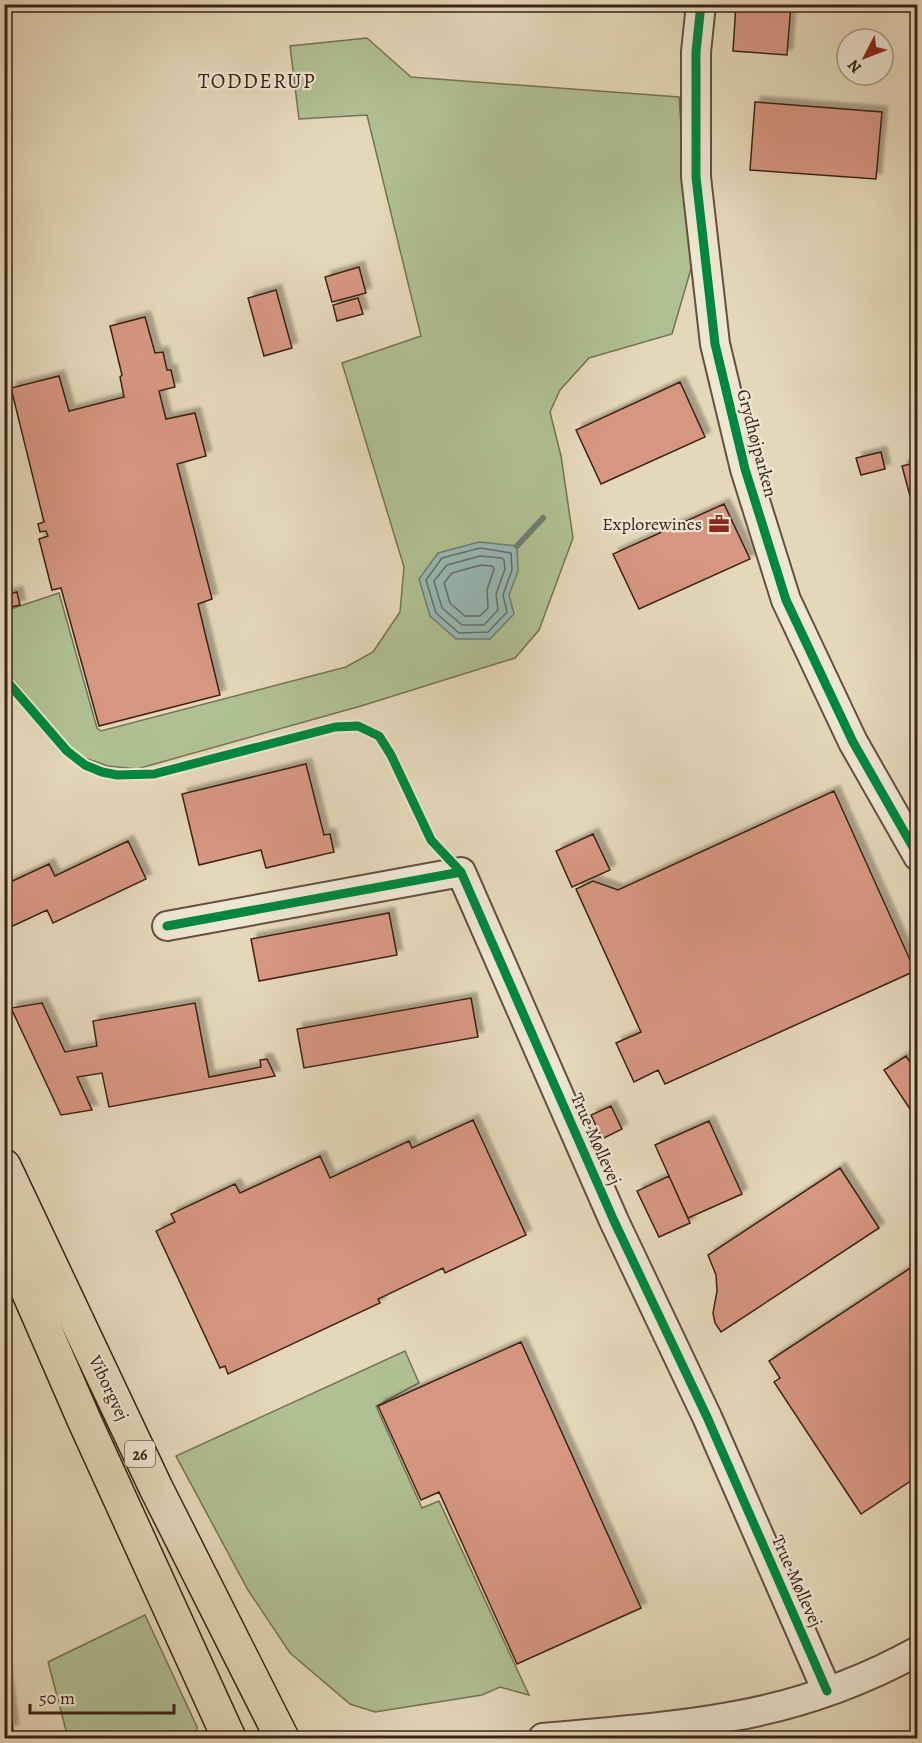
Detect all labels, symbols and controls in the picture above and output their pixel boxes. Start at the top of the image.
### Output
north arrow [835,27,895,87]
text: N [842,54,867,78]
district label: TODDERUP [198,67,316,95]
street label: Grydhøjparken [731,386,783,500]
place label: Explorewines [602,512,702,536]
office icon: Explorewines [707,512,731,536]
street label: True Møllevej [565,1089,627,1189]
street label: Viborgvej [83,1350,135,1425]
road number: 26 [125,1441,155,1467]
street label: True Møllevej [766,1531,828,1631]
scale bar [30,1677,174,1715]
text: 50 m [39,1686,75,1710]

